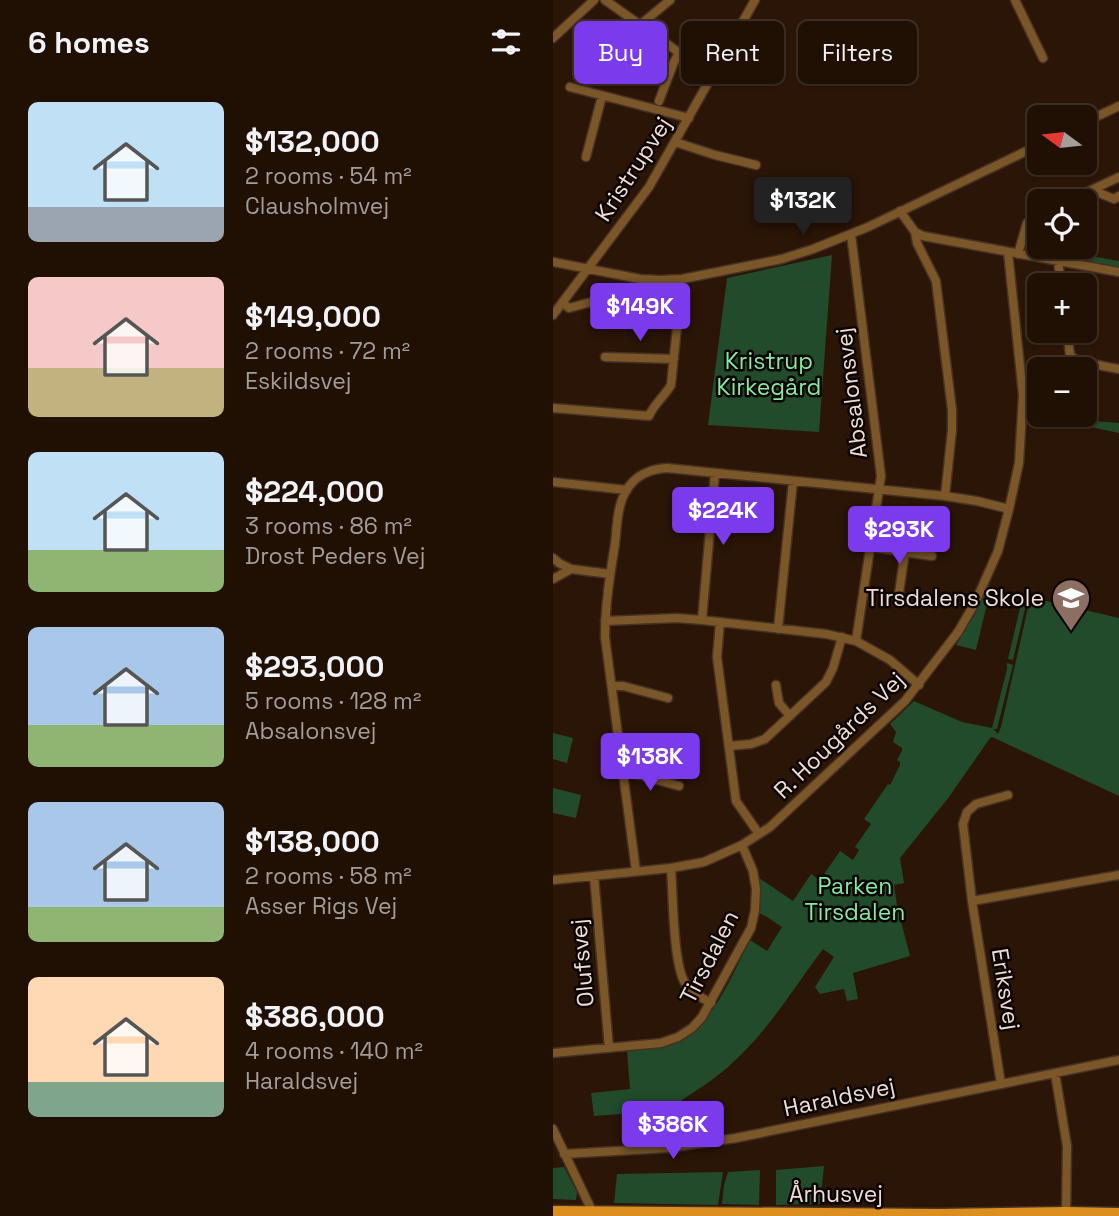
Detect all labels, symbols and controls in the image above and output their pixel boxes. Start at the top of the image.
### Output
chip: Buy [574,21,667,84]
chip: Rent [681,21,784,84]
chip: Filters [798,21,917,84]
text: 6 homes [28,23,150,62]
icon: filters [487,23,525,61]
north arrow [1027,105,1097,175]
map controls [1027,105,1097,427]
street label: Kristrupvej [588,111,678,227]
text: $132,000 [245,122,380,161]
icon: home [84,130,168,214]
text: 2 rooms · 54 m² [245,161,412,191]
pin: $132K [754,177,852,237]
text: $132K [770,185,836,215]
button: locate [1027,189,1097,259]
text: Clausholmvej [245,191,389,221]
button: + [1027,273,1097,343]
pin: $149K [591,284,689,343]
text: $149K [606,291,674,321]
text: $149,000 [245,297,381,336]
icon: home [84,305,168,389]
street label: Absalonsvej [828,326,874,460]
text: 2 rooms · 72 m² [245,336,410,366]
park label: Kristrup Kirkegård [717,346,821,402]
button: − [1027,357,1097,427]
text: Eskildsvej [245,366,351,396]
text: $224,000 [245,472,384,511]
icon: home [84,480,168,564]
pin: $224K [674,488,772,547]
text: $224K [688,495,758,525]
pin: $293K [850,506,948,566]
text: 3 rooms · 86 m² [245,511,412,541]
text: $293K [864,514,934,544]
text: Drost Peders Vej [245,541,425,571]
school or university icon: Tirsdalens Skole [1050,577,1092,632]
place label: Tirsdalens Skole [866,583,1044,613]
text: $293,000 [245,647,384,686]
icon: home [84,655,168,739]
street label: R. Hougårds Vej [767,665,911,805]
text: 5 rooms · 128 m² [245,686,421,716]
text: Absalonsvej [245,716,376,746]
pin: $138K [601,734,699,793]
text: $138K [617,741,683,771]
text: $138,000 [245,822,380,861]
icon: home [84,830,168,914]
text: 2 rooms · 58 m² [245,861,412,891]
park label: Parken Tirsdalen [805,871,905,927]
text: Asser Rigs Vej [245,891,397,921]
street label: Tirsdalen [673,905,745,1009]
street label: Olufsvej [563,918,601,1008]
street label: Eriksvej [985,946,1027,1032]
text: $386,000 [245,997,385,1036]
icon: home [84,1005,168,1089]
text: 4 rooms · 140 m² [245,1036,423,1066]
text: Haraldsvej [245,1066,358,1096]
street label: Haraldsvej [781,1071,897,1123]
pin: $386K [624,1102,722,1161]
text: $386K [638,1109,708,1139]
street label: Århusvej [789,1179,883,1209]

